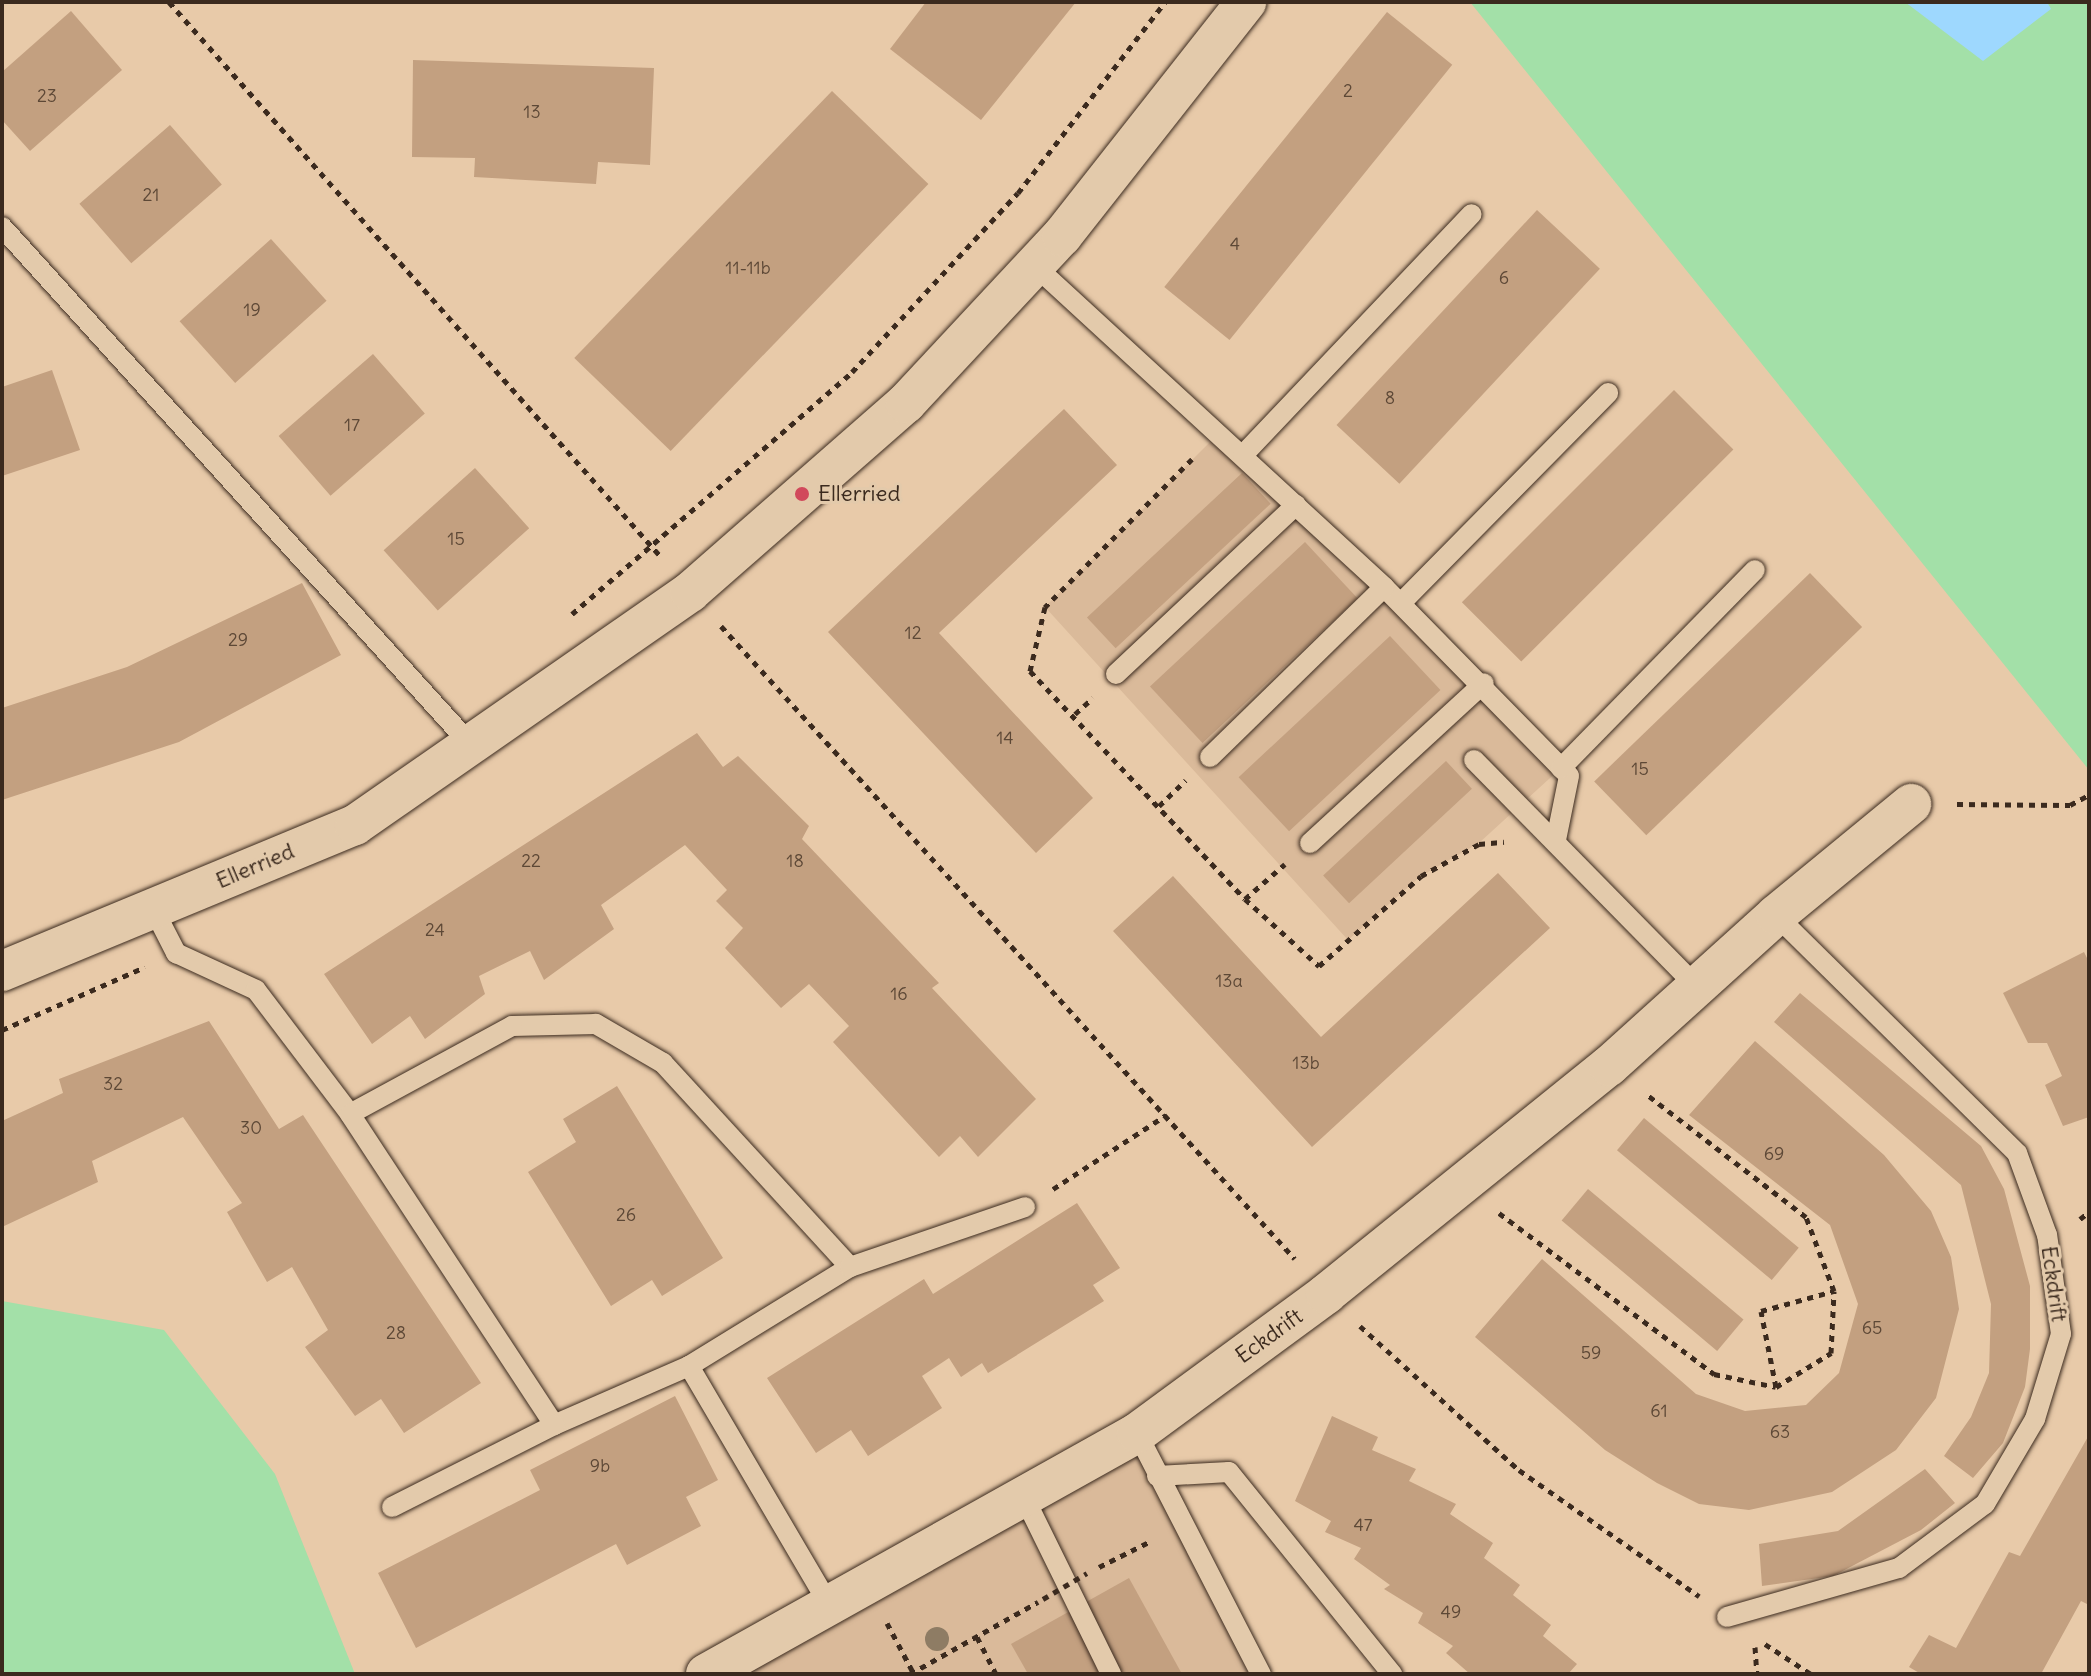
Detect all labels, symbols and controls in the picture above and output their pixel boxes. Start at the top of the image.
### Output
house number: 2 [1343,80,1353,102]
house number: 23 [37,85,57,107]
house number: 13 [523,101,541,123]
house number: 21 [142,184,160,206]
house number: 4 [1230,233,1240,255]
house number: 11-11b [725,257,771,279]
house number: 6 [1499,267,1509,289]
house number: 19 [243,299,261,321]
house number: 8 [1385,387,1395,409]
house number: 17 [344,414,360,436]
place label: Ellerried [818,481,900,507]
marker: Ellerried [793,485,811,503]
house number: 15 [447,528,465,550]
house number: 12 [904,622,922,644]
house number: 29 [228,629,248,651]
house number: 14 [996,727,1014,749]
house number: 15 [1631,758,1649,780]
street label: Ellerried [212,838,298,894]
house number: 22 [521,850,541,872]
house number: 18 [786,850,804,872]
house number: 24 [425,919,445,941]
house number: 13a [1215,970,1243,992]
house number: 16 [890,983,908,1005]
house number: 13b [1292,1052,1320,1074]
house number: 32 [103,1073,123,1095]
house number: 30 [240,1117,262,1139]
house number: 69 [1764,1143,1784,1165]
house number: 26 [616,1204,636,1226]
street label: Eckdrift [2036,1244,2072,1324]
street label: Eckdrift [1230,1303,1308,1369]
house number: 65 [1862,1317,1882,1339]
house number: 28 [386,1322,406,1344]
house number: 59 [1581,1342,1601,1364]
house number: 61 [1650,1400,1668,1422]
house number: 63 [1770,1421,1790,1443]
house number: 9b [590,1455,610,1477]
house number: 47 [1353,1514,1373,1536]
house number: 49 [1441,1601,1461,1623]

